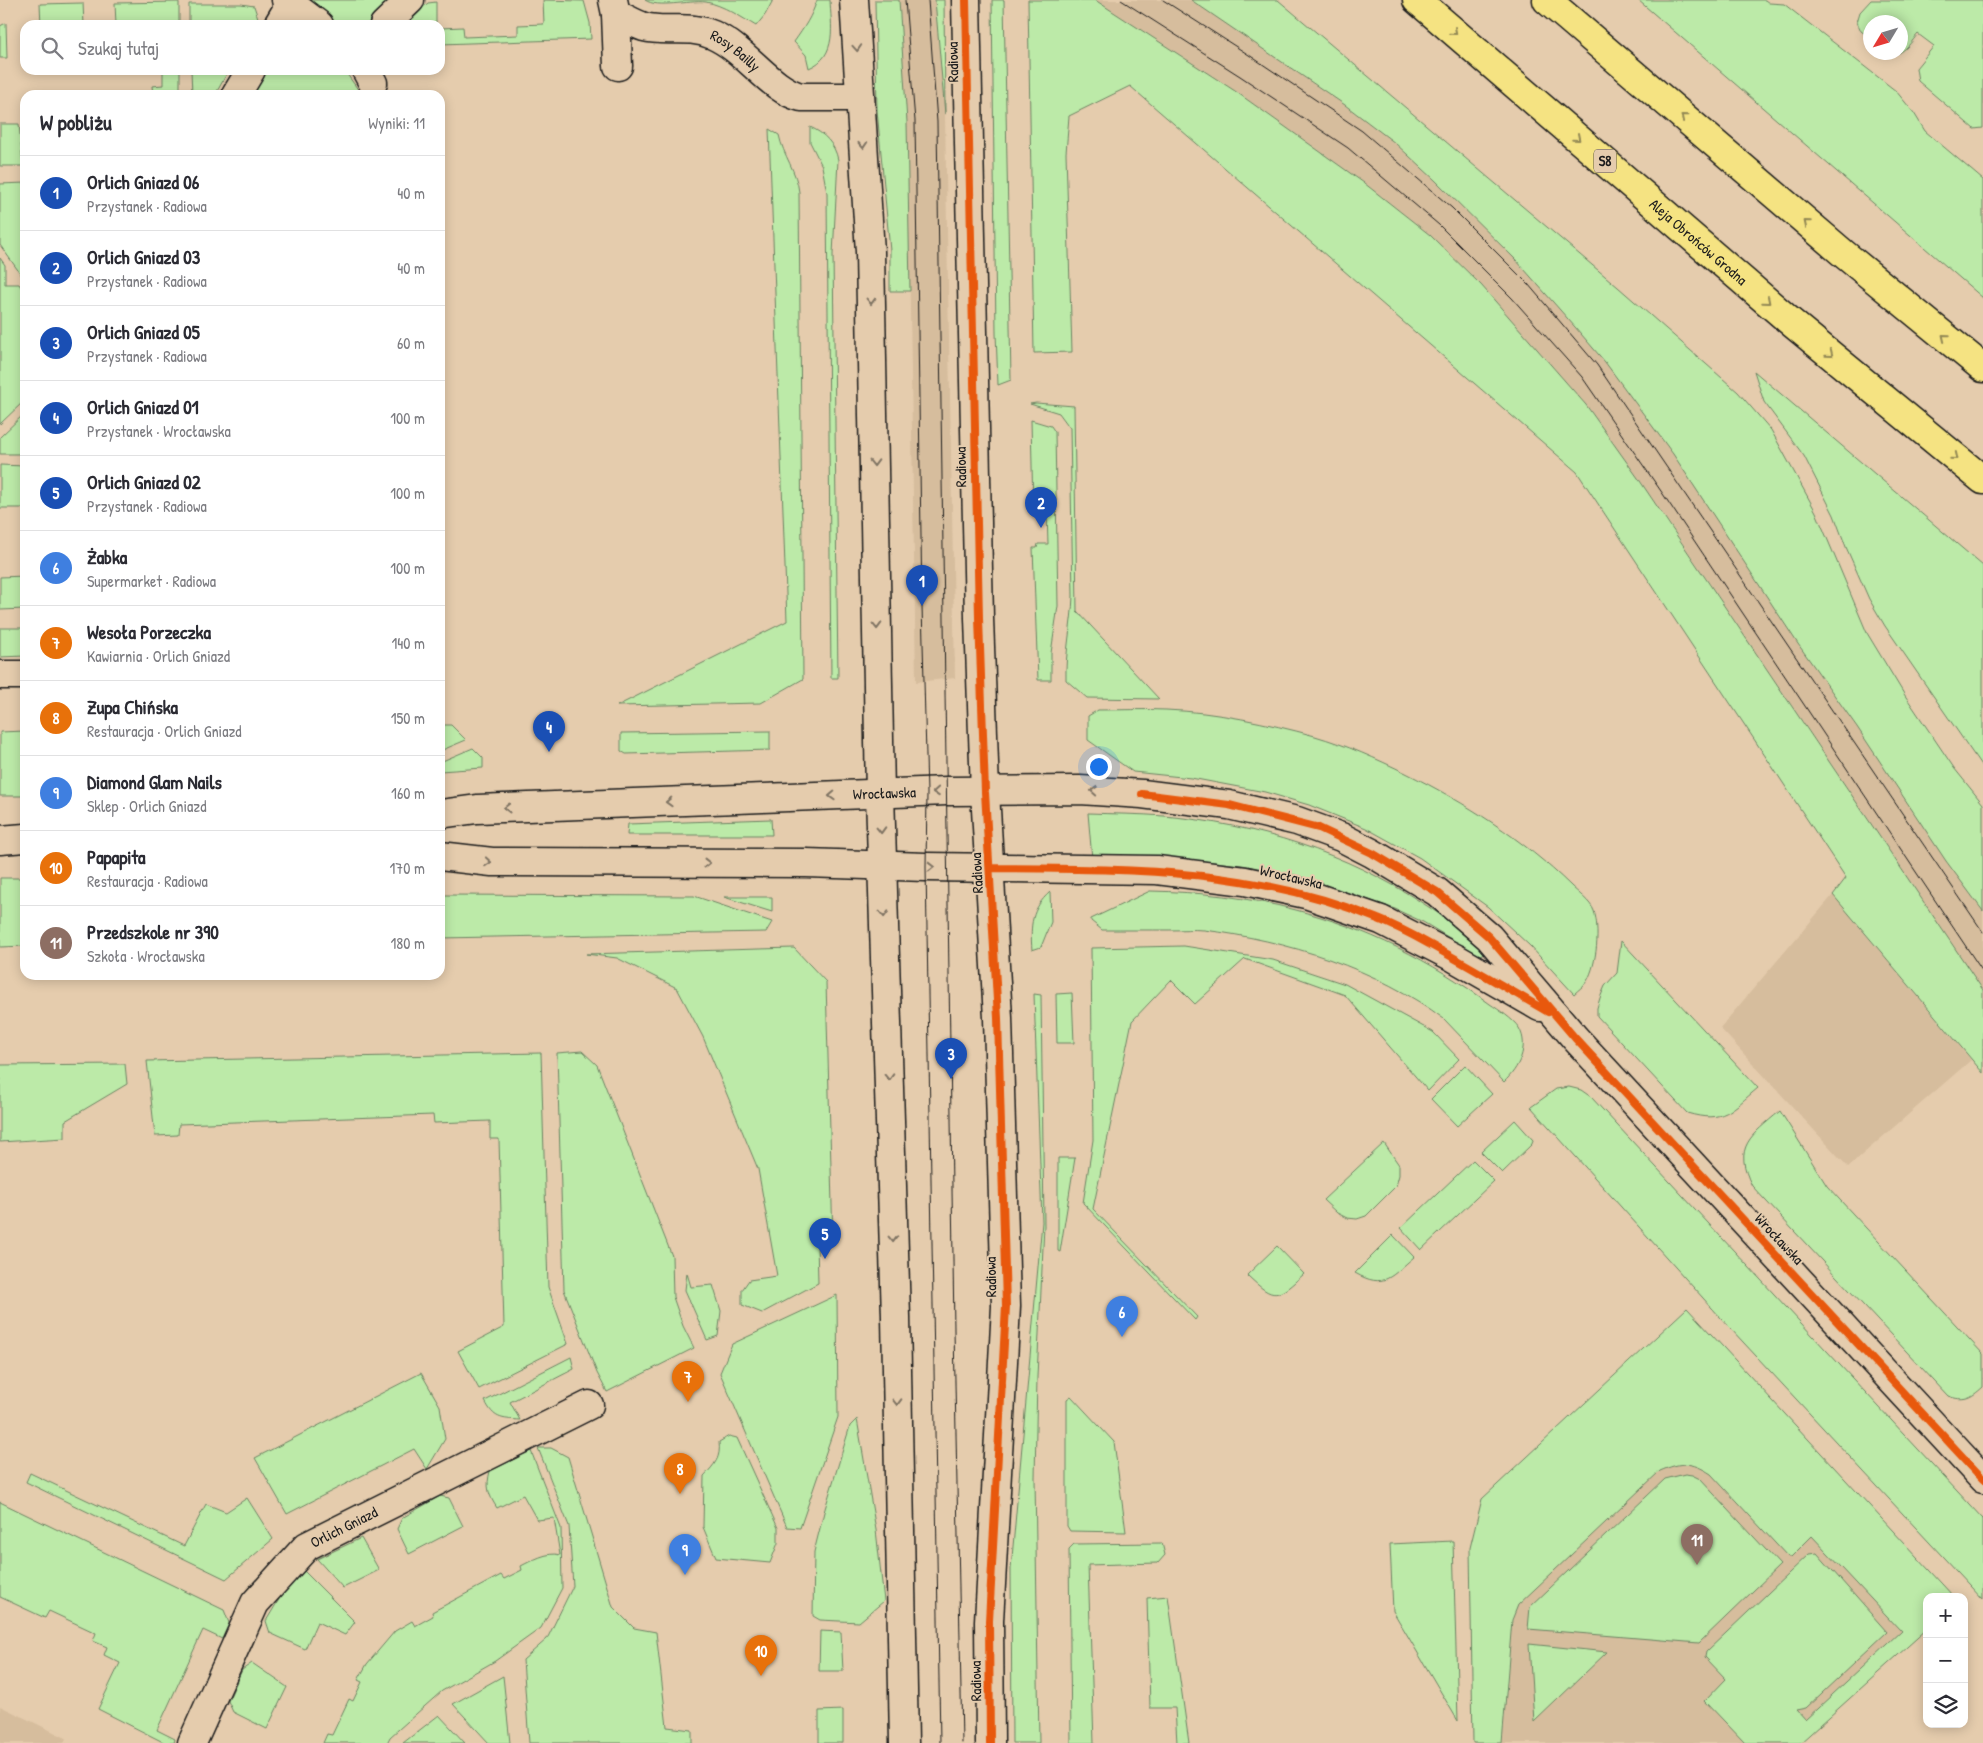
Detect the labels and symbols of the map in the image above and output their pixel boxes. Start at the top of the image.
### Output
north arrow [1863,15,1908,60]
street label: Rosy Bailly [707,24,765,76]
one-way arrow [1448,26,1457,34]
street label: Radiowa [942,41,963,83]
one-way arrow [851,45,862,53]
one-way arrow [1680,114,1689,123]
one-way arrow [1572,132,1581,141]
one-way arrow [857,141,868,149]
road number: S8 [1594,150,1616,172]
street label: Aleja Obrońców Grodna [1645,194,1752,290]
one-way arrow [1804,219,1813,228]
one-way arrow [1761,295,1770,304]
one-way arrow [866,298,876,305]
one-way arrow [1942,334,1951,343]
one-way arrow [1824,348,1833,356]
street label: Radiowa [950,446,971,488]
one-way arrow [1950,451,1959,460]
one-way arrow [869,460,879,468]
pin: 2 [1025,487,1057,528]
pin: 1 [906,565,938,606]
one-way arrow [872,622,882,630]
pin: 4 [533,711,565,752]
your location [1086,754,1112,780]
street label: Wrocławska [852,781,917,805]
one-way arrow [1090,785,1098,796]
one-way arrow [932,786,940,797]
one-way arrow [827,791,835,802]
one-way arrow [665,797,673,808]
one-way arrow [503,803,510,813]
one-way arrow [876,826,887,834]
street label: Radiowa [965,852,988,894]
one-way arrow [485,856,493,867]
one-way arrow [704,858,711,868]
street label: Wrocławska [1258,859,1324,894]
one-way arrow [928,862,936,872]
one-way arrow [879,911,889,919]
pin: 3 [935,1038,967,1079]
one-way arrow [883,1073,894,1081]
street label: Wrocławska [1750,1208,1809,1269]
pin: 5 [809,1218,841,1259]
one-way arrow [888,1235,899,1243]
street label: Radiowa [980,1256,1001,1298]
pin: 6 [1106,1296,1138,1337]
pin: 7 [672,1361,704,1402]
one-way arrow [892,1398,903,1406]
pin: 8 [664,1453,696,1494]
street label: Orlich Gniazd [307,1501,381,1553]
pin: 11 [1681,1524,1713,1565]
pin: 9 [669,1534,701,1575]
pin: 10 [745,1635,777,1676]
street label: Radiowa [965,1660,986,1702]

